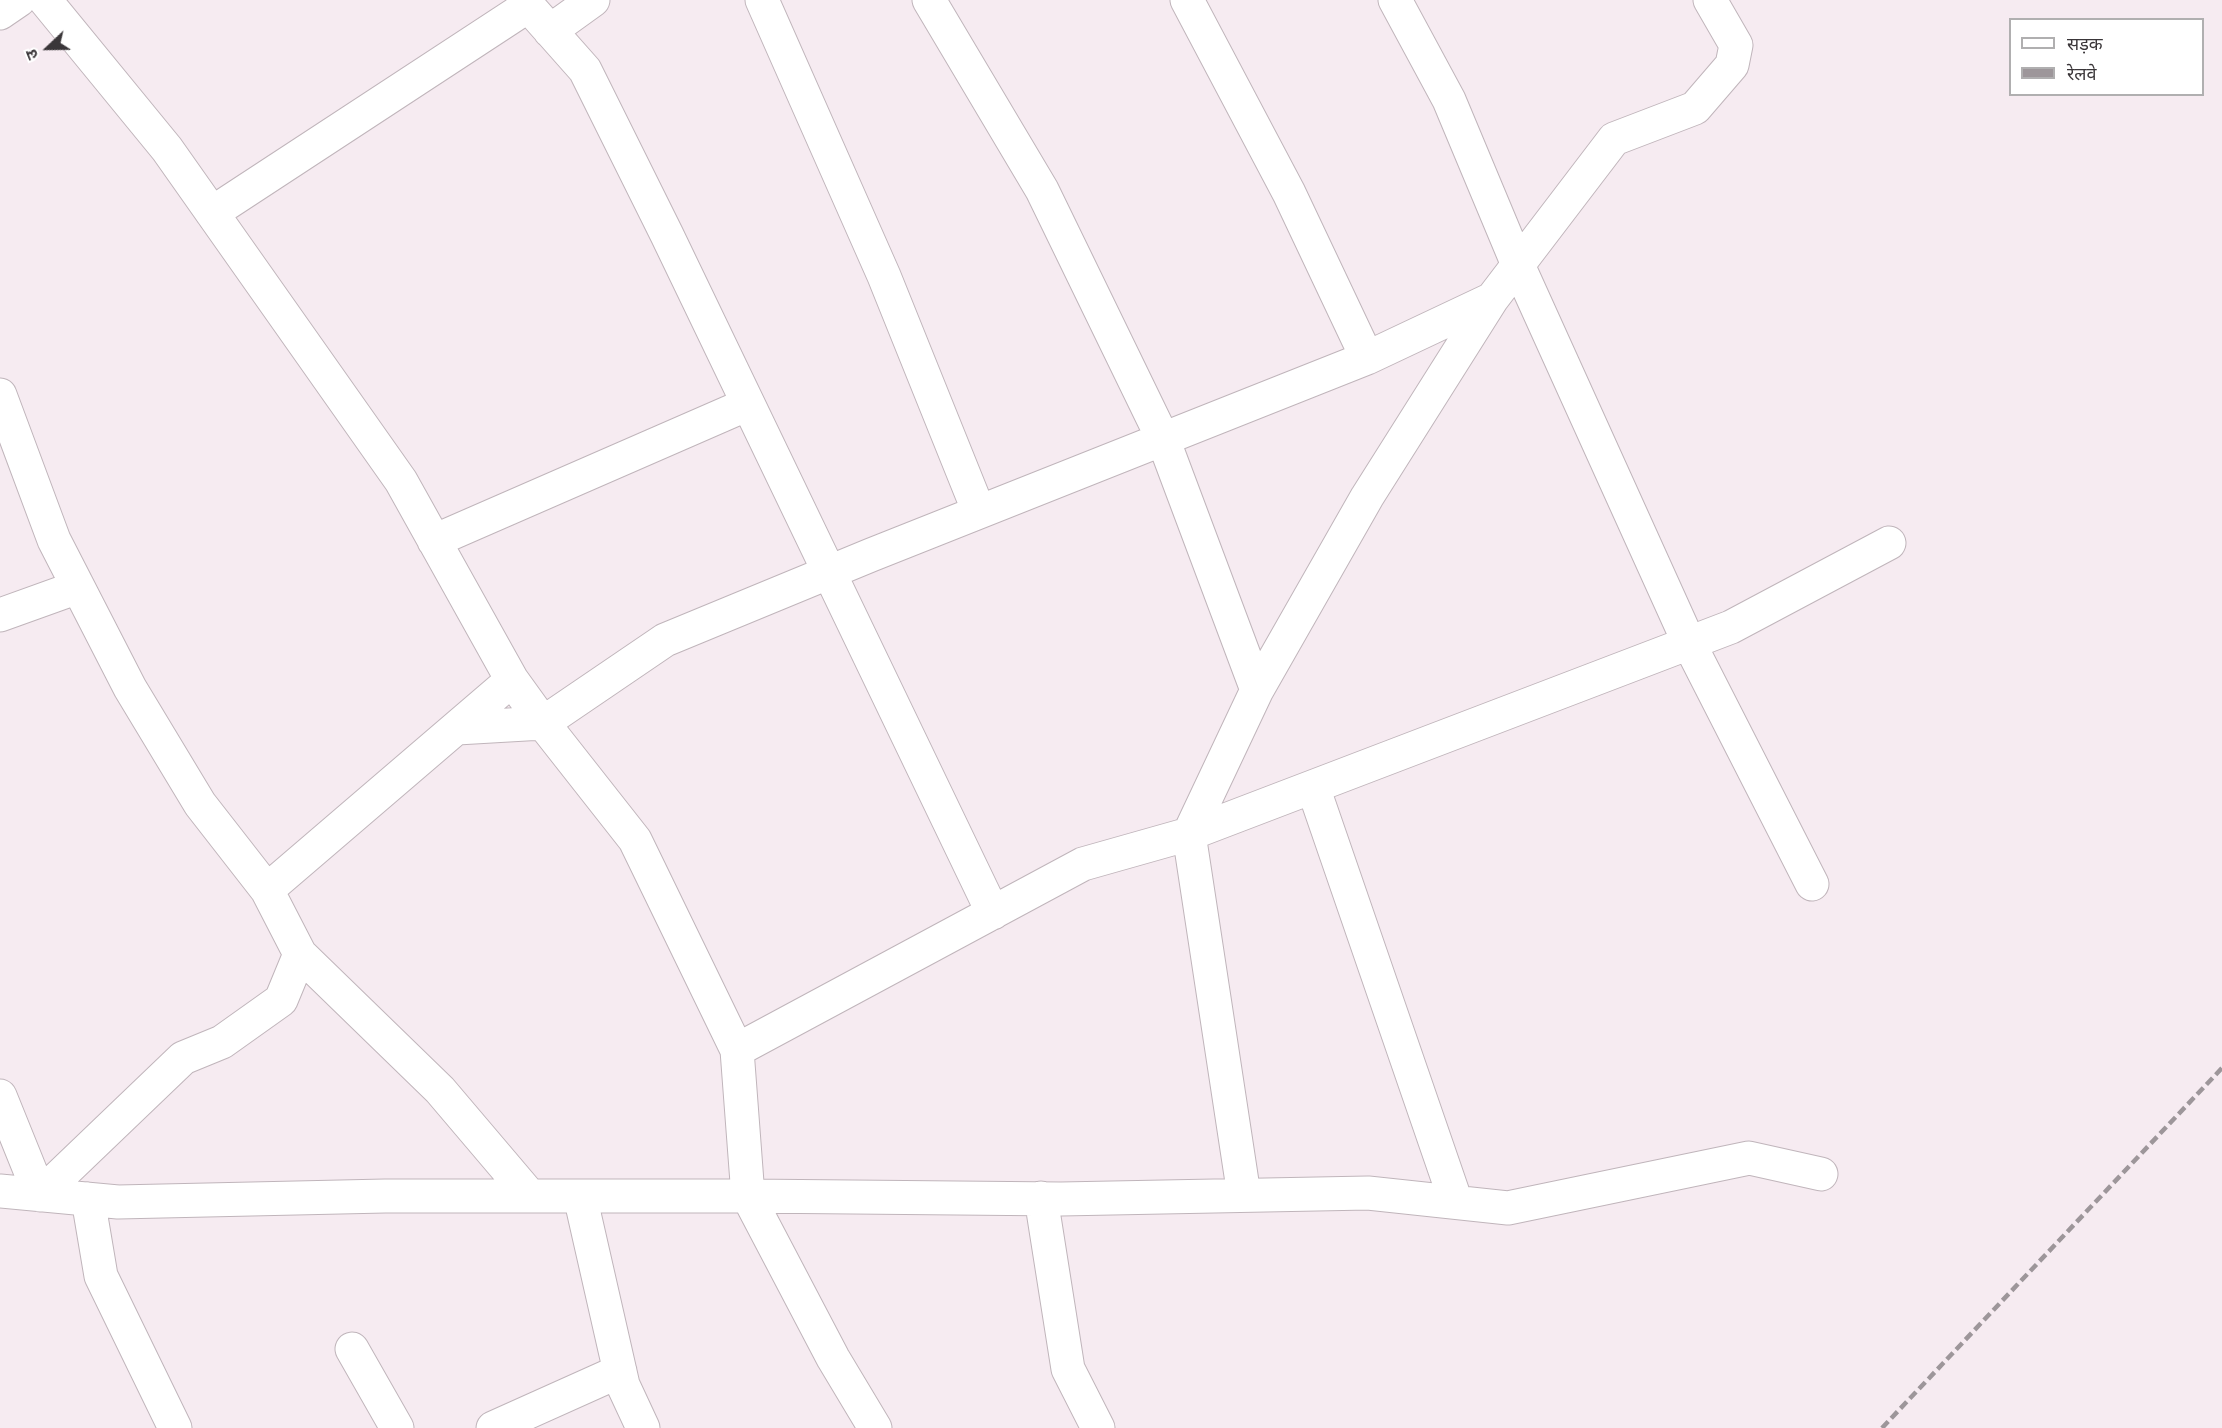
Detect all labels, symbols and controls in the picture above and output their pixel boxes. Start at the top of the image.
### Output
north arrow [18,18,78,78]
legend [2009,18,2204,96]
text: सड़क [2067,31,2103,55]
text: उ [19,46,43,63]
text: रेलवे [2067,61,2097,85]

